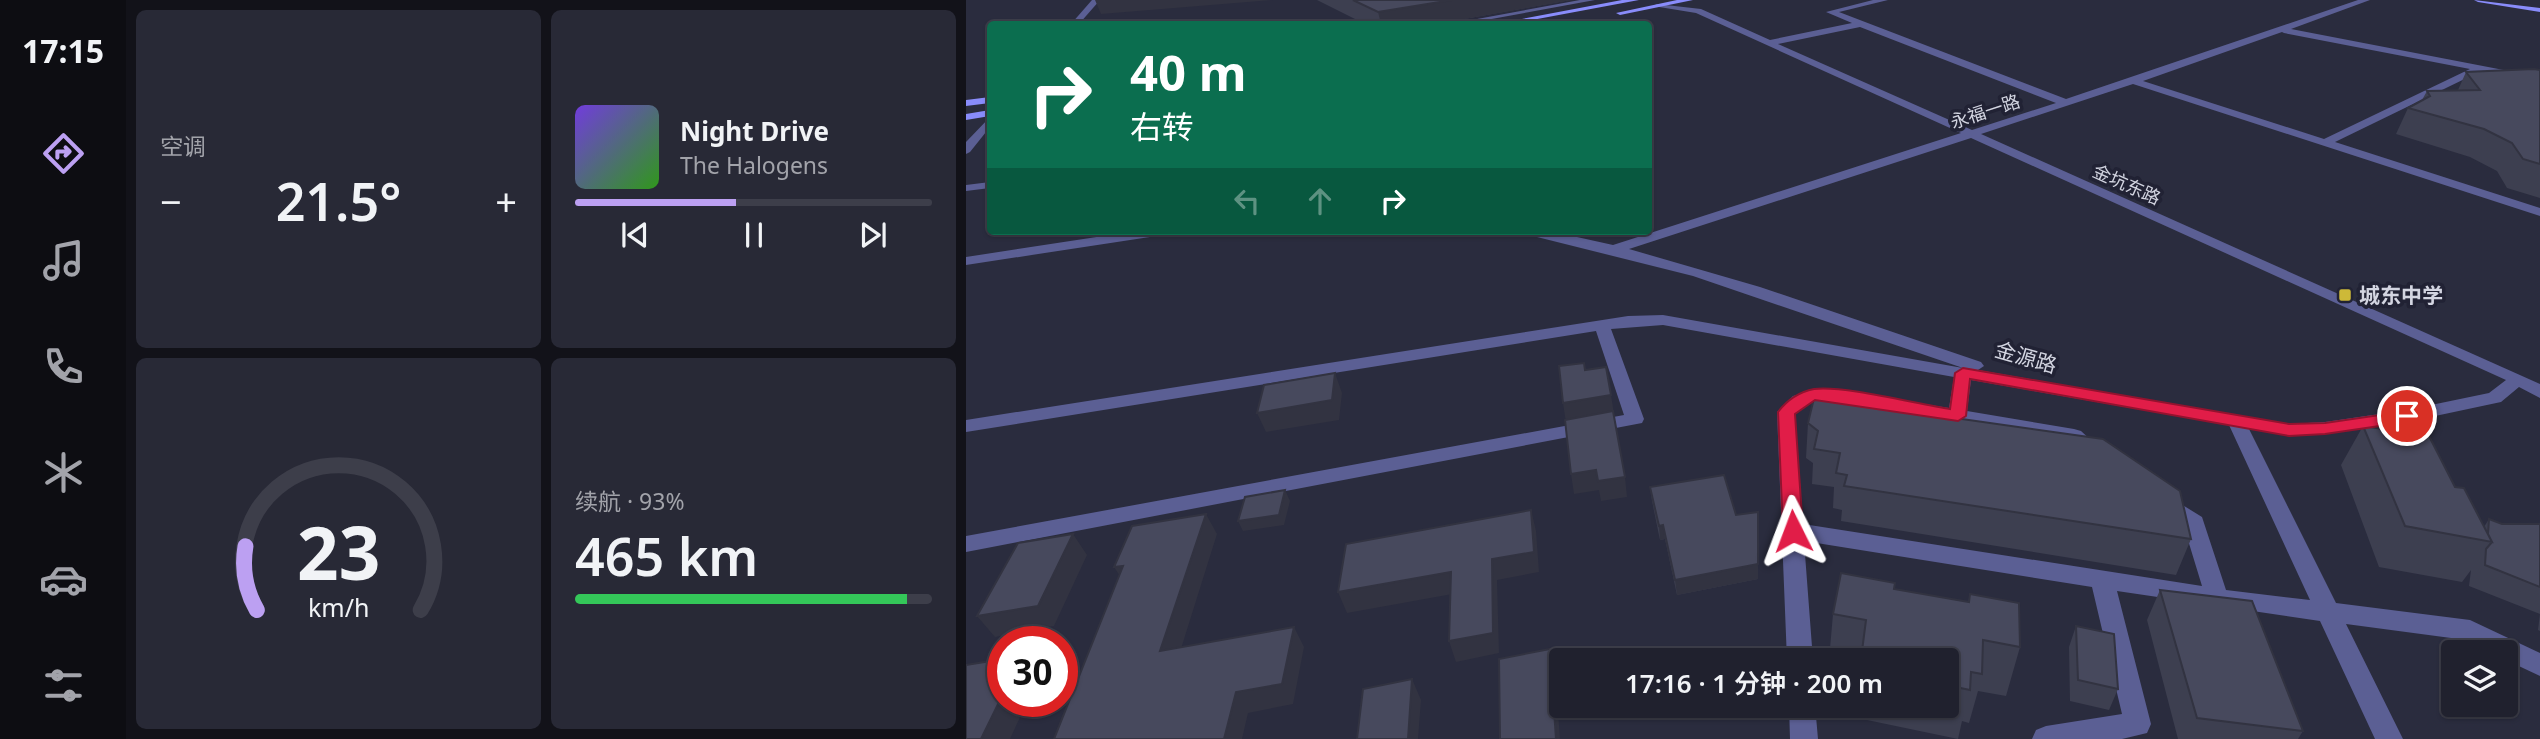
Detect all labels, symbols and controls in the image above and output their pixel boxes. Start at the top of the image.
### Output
text: 17:15 [22,29,104,72]
text: 40 m [1130,39,1247,105]
icon: right [1015,49,1106,140]
street label: 永福一路 [1947,88,2023,134]
text: 右转 [1130,105,1194,148]
text: Night Drive [680,113,829,149]
icon: directions [39,129,88,178]
text: 空调 [160,130,206,162]
text: The Halogens [680,149,828,181]
street label: 金坑东路 [2089,158,2165,210]
text: 21.5° [276,165,401,236]
text: − [160,175,182,227]
text: + [495,175,517,227]
icon: left [1228,182,1266,220]
icon: ahead [1301,182,1339,220]
icon: right [1374,182,1412,220]
icon: previous [616,216,654,254]
icon: pause [735,216,773,254]
icon: next [854,216,892,254]
icon: music [39,236,88,285]
place label: 城东中学 [2359,281,2443,309]
marker: 城东中学 [2337,287,2353,303]
street label: 金源路 [1992,335,2060,379]
icon: phone [39,342,88,391]
pin [2377,386,2437,446]
icon: arrive [2388,397,2426,435]
icon: climate [39,448,88,497]
text: 续航 · 93% [575,485,685,517]
position arrow [1756,494,1830,568]
text: 23 [297,502,380,601]
text: 465 km [575,520,758,591]
icon: car [39,555,88,604]
text: km/h [308,589,369,623]
speed limit sign: 30 [987,626,1078,717]
map controls [2441,640,2518,717]
button: layers [2441,640,2518,717]
icon: filters [39,661,88,710]
text: 17:16 · 1 分钟 · 200 m [1625,665,1883,701]

